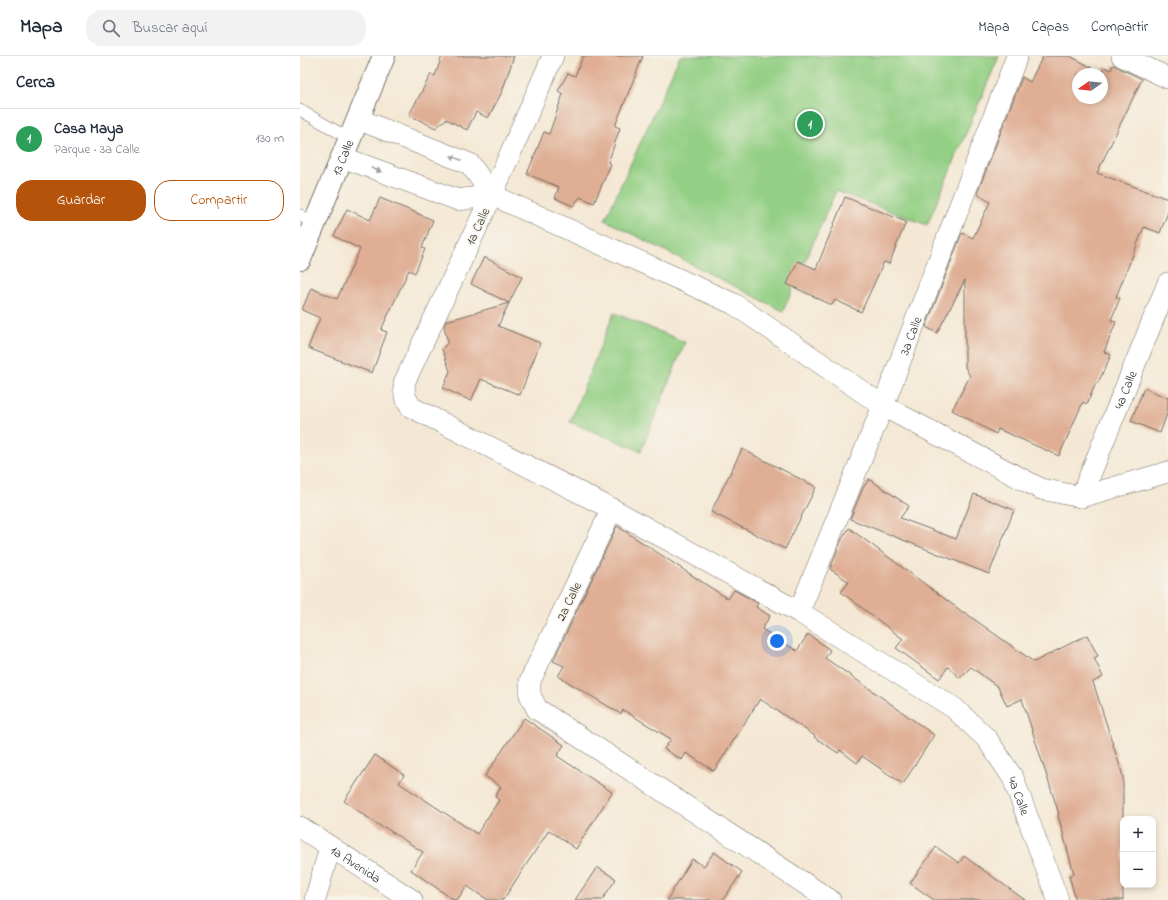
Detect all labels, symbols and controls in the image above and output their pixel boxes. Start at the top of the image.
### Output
search box [86,10,366,46]
text: Mapa [20,14,62,41]
icon: search [100,17,122,39]
text: Buscar aquí [132,17,207,39]
text: Mapa [978,17,1010,38]
text: Capas [1032,17,1069,38]
text: Compartir [1091,17,1148,38]
north arrow [1072,68,1108,104]
text: Cerca [16,70,55,95]
pin: 1 [797,109,823,139]
text: Casa Maya [54,118,123,140]
text: 1 [27,129,31,148]
text: 130 m [256,129,284,148]
street label: 13 Calle [328,137,359,179]
text: Parque · 3a Calle [54,140,140,159]
one-way arrow [450,155,461,161]
one-way arrow [371,167,383,173]
button: Guardar [16,180,146,221]
button: Compartir [154,180,284,221]
street label: 1a Calle [462,205,495,248]
street label: 3a Calle [895,314,927,358]
street label: 4a Calle [1110,368,1142,412]
street label: 2a Calle [552,579,587,624]
your location [767,631,787,651]
street label: 4a Calle [1002,774,1034,818]
map controls [1120,816,1156,888]
button: + [1120,816,1156,852]
street label: 1a Avenida [326,841,384,888]
button: − [1120,852,1156,888]

